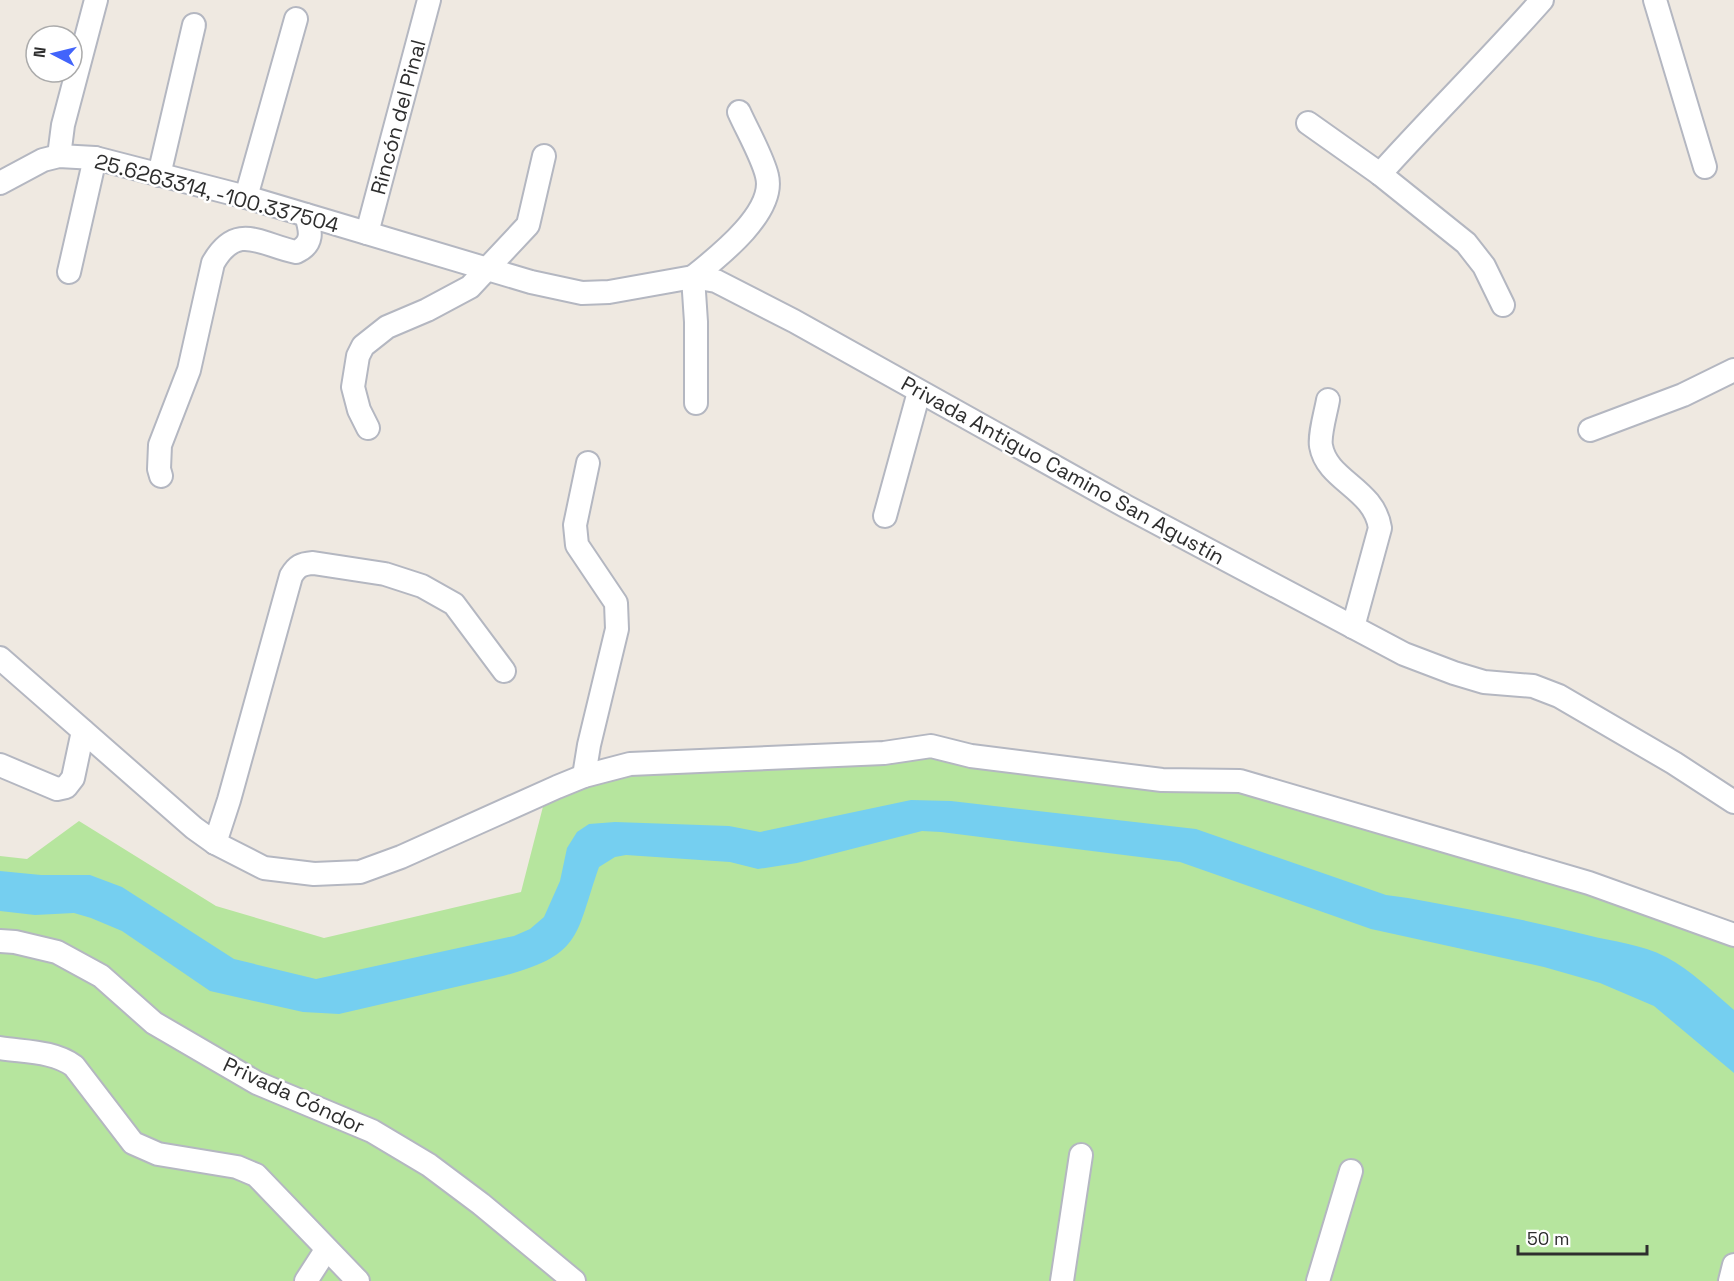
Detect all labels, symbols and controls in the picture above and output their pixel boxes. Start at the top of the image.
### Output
north arrow [24,24,84,84]
street label: Rincón del Pinal [364,37,432,197]
text: N [29,46,51,59]
street label: 25.6263314, -100.337504 [92,147,342,239]
street label: Privada Antiguo Camino San Agustín [897,370,1229,570]
street label: Privada Cóndor [219,1050,369,1140]
scale bar [1518,1218,1647,1256]
text: 50 m [1527,1227,1569,1250]

